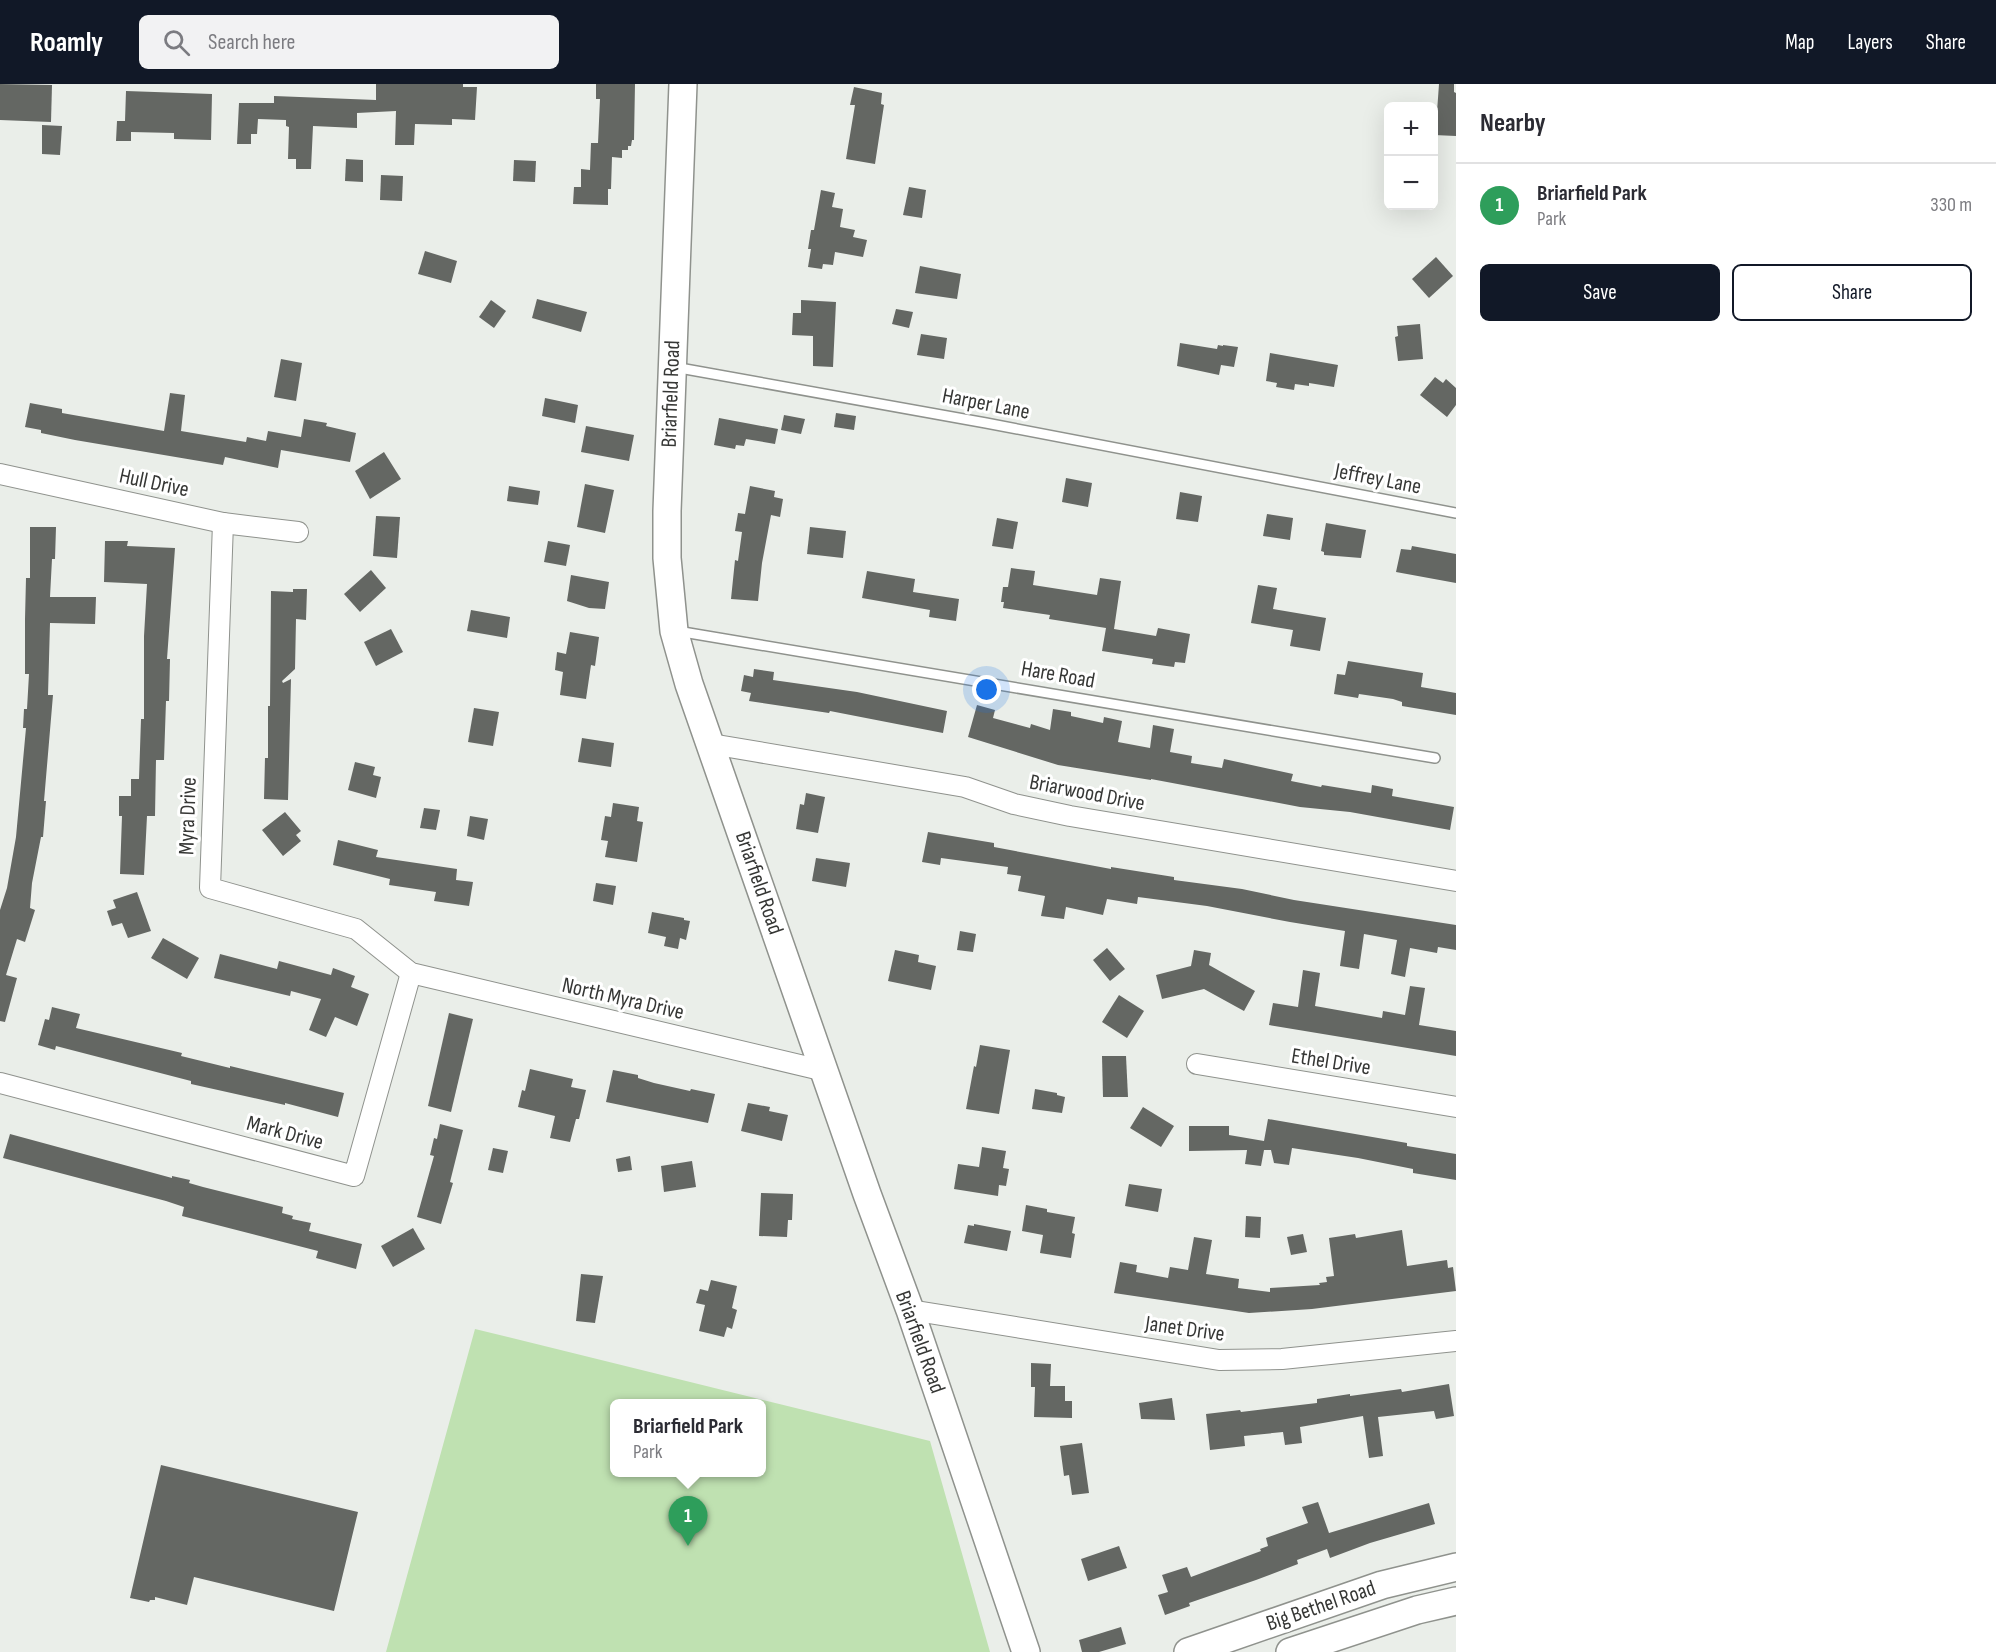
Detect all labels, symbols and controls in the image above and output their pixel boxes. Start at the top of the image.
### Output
search box [139,15,559,69]
text: Roamly [30,26,103,59]
icon: search [160,26,193,59]
text: Search here [208,29,295,56]
text: Map [1785,30,1814,55]
text: Layers [1847,30,1893,55]
text: Share [1926,30,1966,55]
map controls [1384,102,1438,210]
button: + [1384,102,1438,156]
text: Nearby [1480,108,1546,139]
button: − [1384,156,1438,210]
text: Briarfield Park [1537,180,1647,207]
text: 1 [1496,193,1503,217]
text: 330 m [1930,193,1972,217]
text: Park [1537,207,1566,231]
button: Save [1480,264,1720,321]
button: Share [1732,264,1972,321]
street label: Briarfield Road [656,340,686,448]
street label: Harper Lane [940,382,1032,426]
street label: Jeffrey Lane [1331,457,1424,501]
street label: Hull Drive [117,462,191,504]
street label: Hare Road [1019,655,1097,695]
your location [972,675,1001,704]
street label: Briarwood Drive [1027,769,1147,817]
street label: Myra Drive [173,777,203,855]
street label: Briarfield Road [729,828,789,938]
street label: North Myra Drive [559,972,687,1026]
street label: Ethel Drive [1289,1042,1373,1082]
street label: Mark Drive [244,1110,326,1156]
street label: Briarfield Road [889,1287,951,1397]
street label: Janet Drive [1143,1310,1226,1348]
popup [610,1399,766,1477]
text: Briarfield Park [633,1413,743,1440]
text: Park [633,1440,662,1464]
pin: 1 [668,1496,708,1546]
street label: Big Bethel Road [1263,1575,1379,1637]

